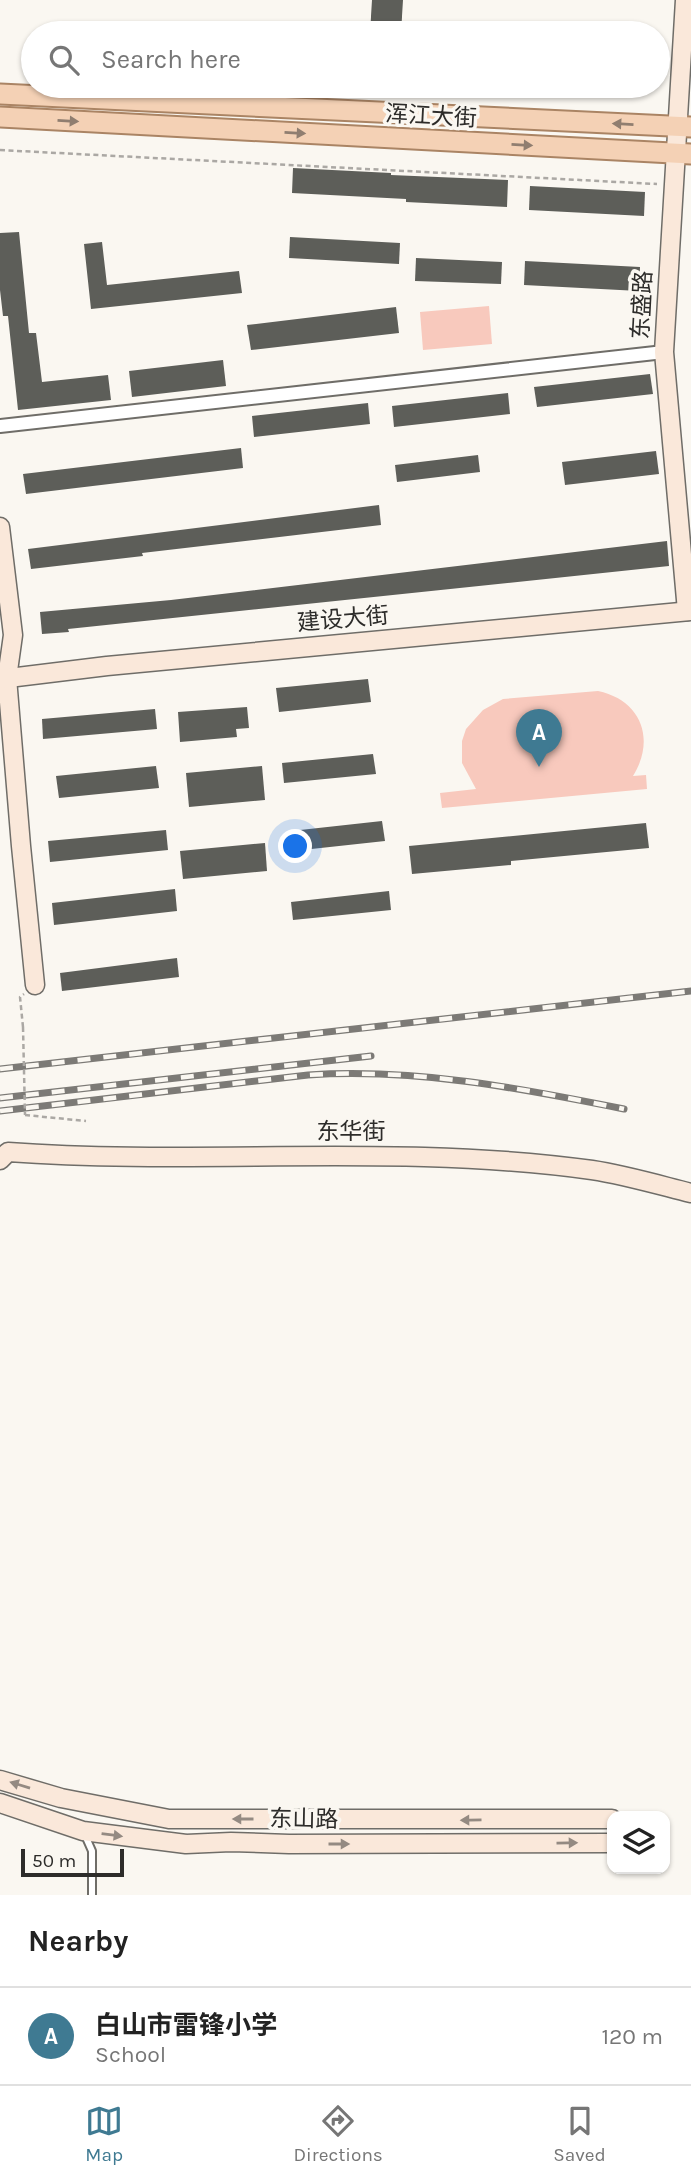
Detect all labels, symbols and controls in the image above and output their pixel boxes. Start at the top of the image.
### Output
search box [21,21,670,98]
icon: search [45,41,83,79]
text: Search here [101,44,241,75]
street label: 浑江大街 [384,100,478,132]
one-way arrow [57,115,79,126]
one-way arrow [612,119,634,130]
one-way arrow [285,128,307,139]
one-way arrow [512,140,534,151]
street label: 东盛路 [627,270,657,340]
street label: 建设大街 [296,602,390,636]
pin: A [516,709,562,767]
your location [278,829,312,863]
street label: 东华街 [317,1118,386,1145]
one-way arrow [9,1780,30,1790]
street label: 东山路 [269,1805,339,1833]
map controls [607,1811,670,1874]
button: layers [607,1811,670,1874]
one-way arrow [232,1814,254,1825]
one-way arrow [459,1814,481,1826]
one-way arrow [101,1829,123,1840]
one-way arrow [556,1837,578,1849]
one-way arrow [328,1838,350,1850]
scale bar [21,1846,124,1878]
text: 50 m [32,1850,76,1872]
text: Nearby [28,1923,128,1959]
text: 白山市雷锋小学 [95,2010,277,2041]
text: A [44,2023,58,2050]
text: 120 m [601,2023,663,2050]
text: School [95,2041,166,2068]
tab: Map [85,2102,123,2166]
tab: Directions [294,2102,383,2166]
tab: Saved [553,2102,606,2166]

